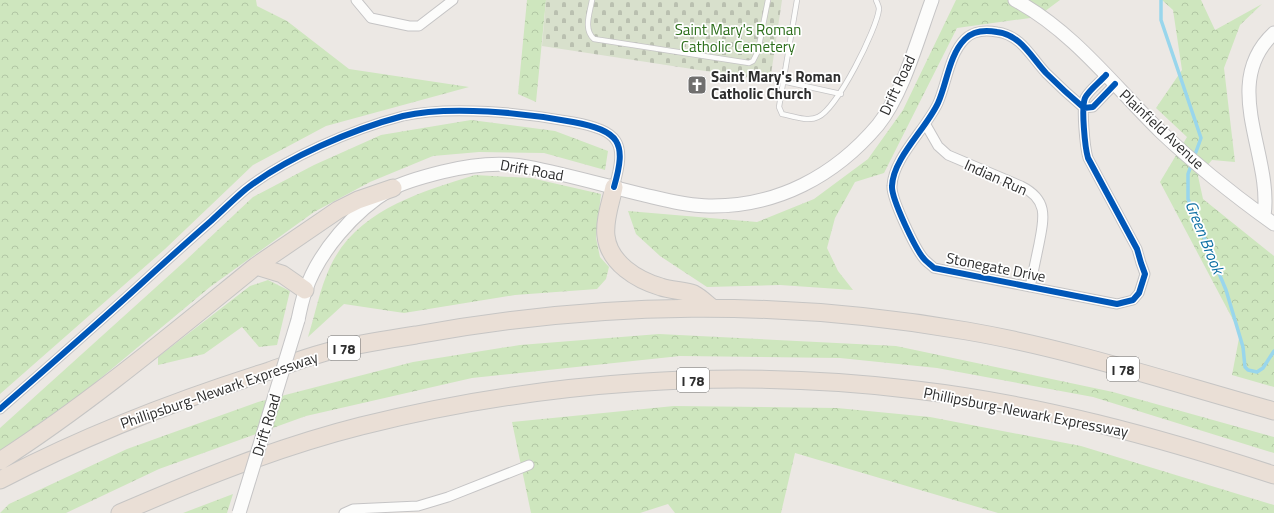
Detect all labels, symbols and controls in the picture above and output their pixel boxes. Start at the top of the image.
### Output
park label: Saint Mary's Roman Catholic Cemetery [675,18,801,58]
street label: Drift Road [873,51,921,119]
place label: Saint Mary's Roman Catholic Church [711,65,841,105]
church icon: Saint Mary's Roman Catholic Church [686,74,708,96]
street label: Plainfield Avenue [1114,84,1210,174]
street label: Drift Road [498,153,566,187]
street label: Indian Run [961,153,1031,201]
water label: Green Brook [1179,197,1231,279]
street label: Stonegate Drive [944,246,1048,288]
road number: I 78 [328,336,360,360]
street label: Phillipsburg-Newark Expressway [117,345,321,435]
road number: I 78 [1107,357,1139,381]
road number: I 78 [677,368,709,392]
street label: Phillipsburg-Newark Expressway [922,381,1130,443]
street label: Drift Road [246,391,286,459]

